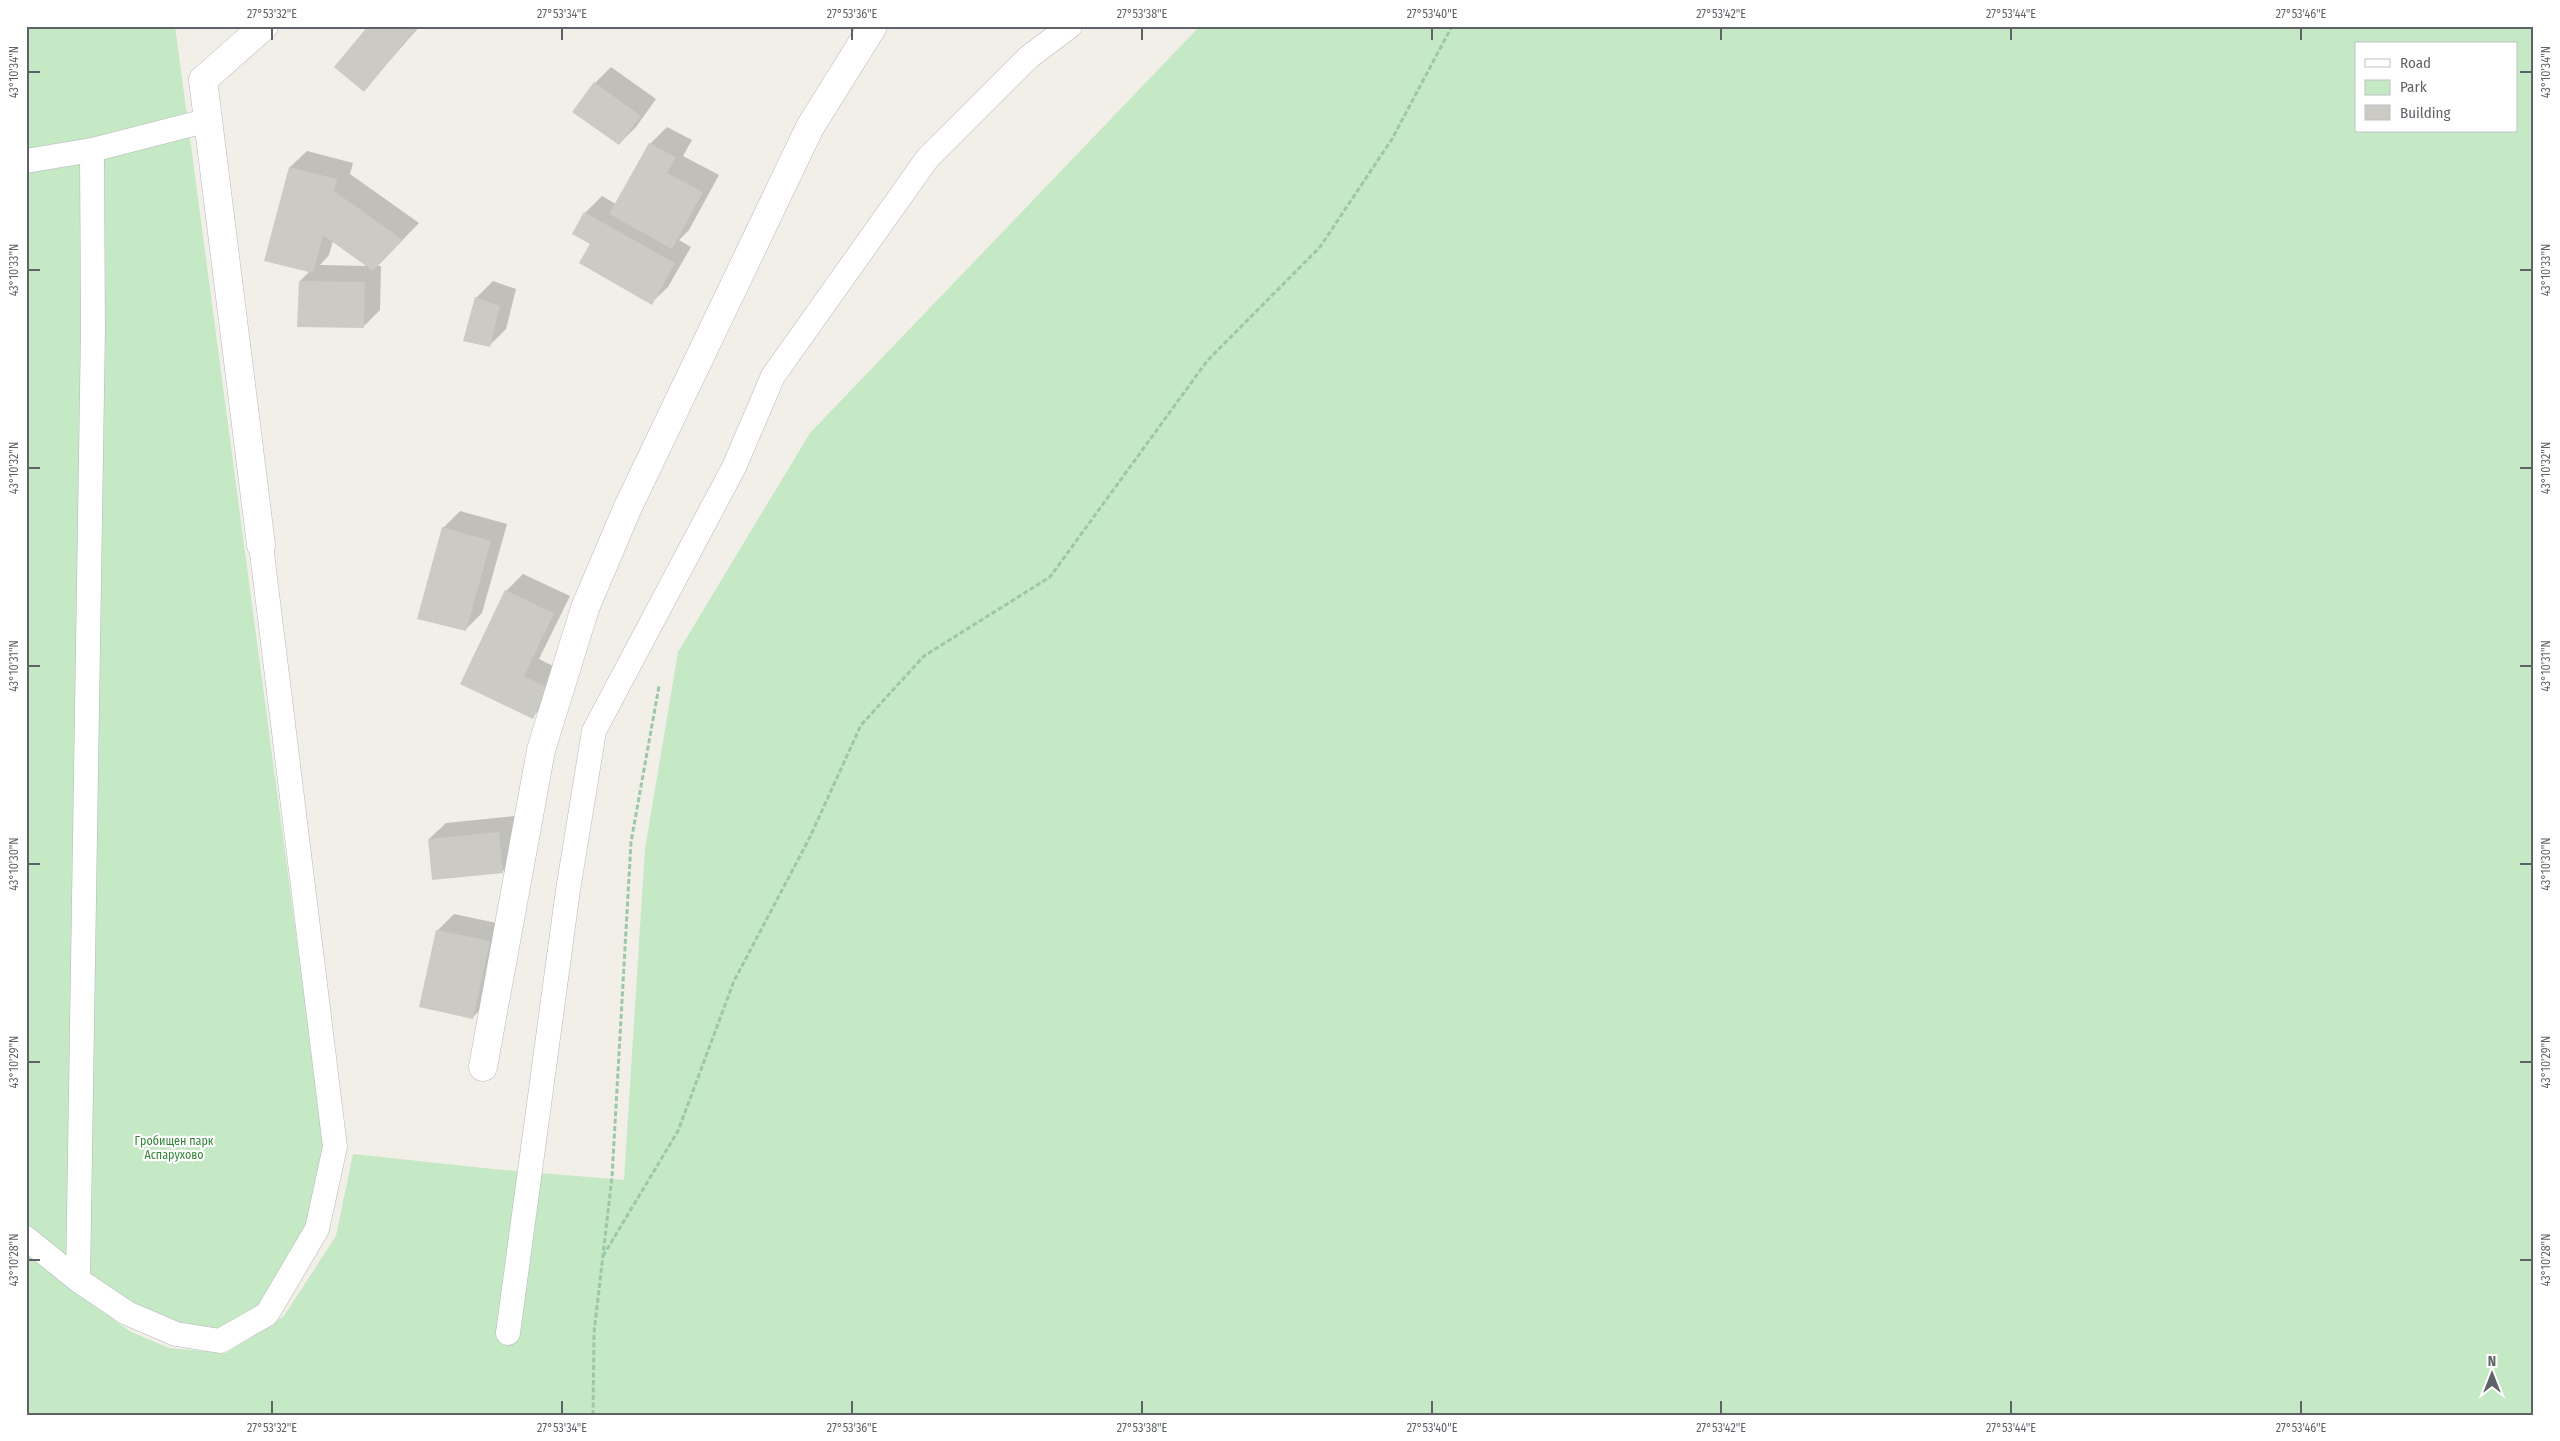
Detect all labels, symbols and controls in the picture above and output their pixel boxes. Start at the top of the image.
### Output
text: 27°53'32"E [247,7,297,21]
text: 27°53'34"E [537,7,587,21]
text: 27°53'36"E [827,7,878,21]
text: 27°53'38"E [1117,7,1168,21]
text: 27°53'40"E [1407,7,1458,21]
text: 27°53'42"E [1696,7,1746,21]
text: 27°53'44"E [1986,7,2036,21]
text: 27°53'46"E [2276,7,2327,21]
legend [2355,42,2518,132]
text: 43°10'34"N [7,46,21,98]
text: 43°10'34"N [2539,46,2553,98]
text: Road [2400,54,2431,72]
text: Park [2400,78,2427,96]
text: Building [2400,104,2451,122]
text: 43°10'33"N [7,244,21,296]
text: 43°10'33"N [2539,244,2553,296]
text: 43°10'32"N [7,442,21,494]
text: 43°10'32"N [2539,442,2553,494]
text: 43°10'31"N [7,640,21,692]
text: 43°10'31"N [2539,640,2553,692]
text: 43°10'30"N [7,837,21,891]
text: 43°10'30"N [2539,837,2553,891]
text: 43°10'29"N [7,1036,21,1088]
text: 43°10'29"N [2539,1036,2553,1088]
park label: Гробищен парк Аспарухово [135,1134,214,1162]
text: 43°10'28"N [7,1234,21,1286]
text: 43°10'28"N [2539,1234,2553,1286]
north arrow [2468,1348,2518,1398]
text: N [2488,1353,2496,1370]
text: 27°53'32"E [247,1421,297,1435]
text: 27°53'34"E [537,1421,587,1435]
text: 27°53'36"E [827,1421,878,1435]
text: 27°53'38"E [1117,1421,1168,1435]
text: 27°53'40"E [1407,1421,1458,1435]
text: 27°53'42"E [1696,1421,1746,1435]
text: 27°53'44"E [1986,1421,2036,1435]
text: 27°53'46"E [2276,1421,2327,1435]

